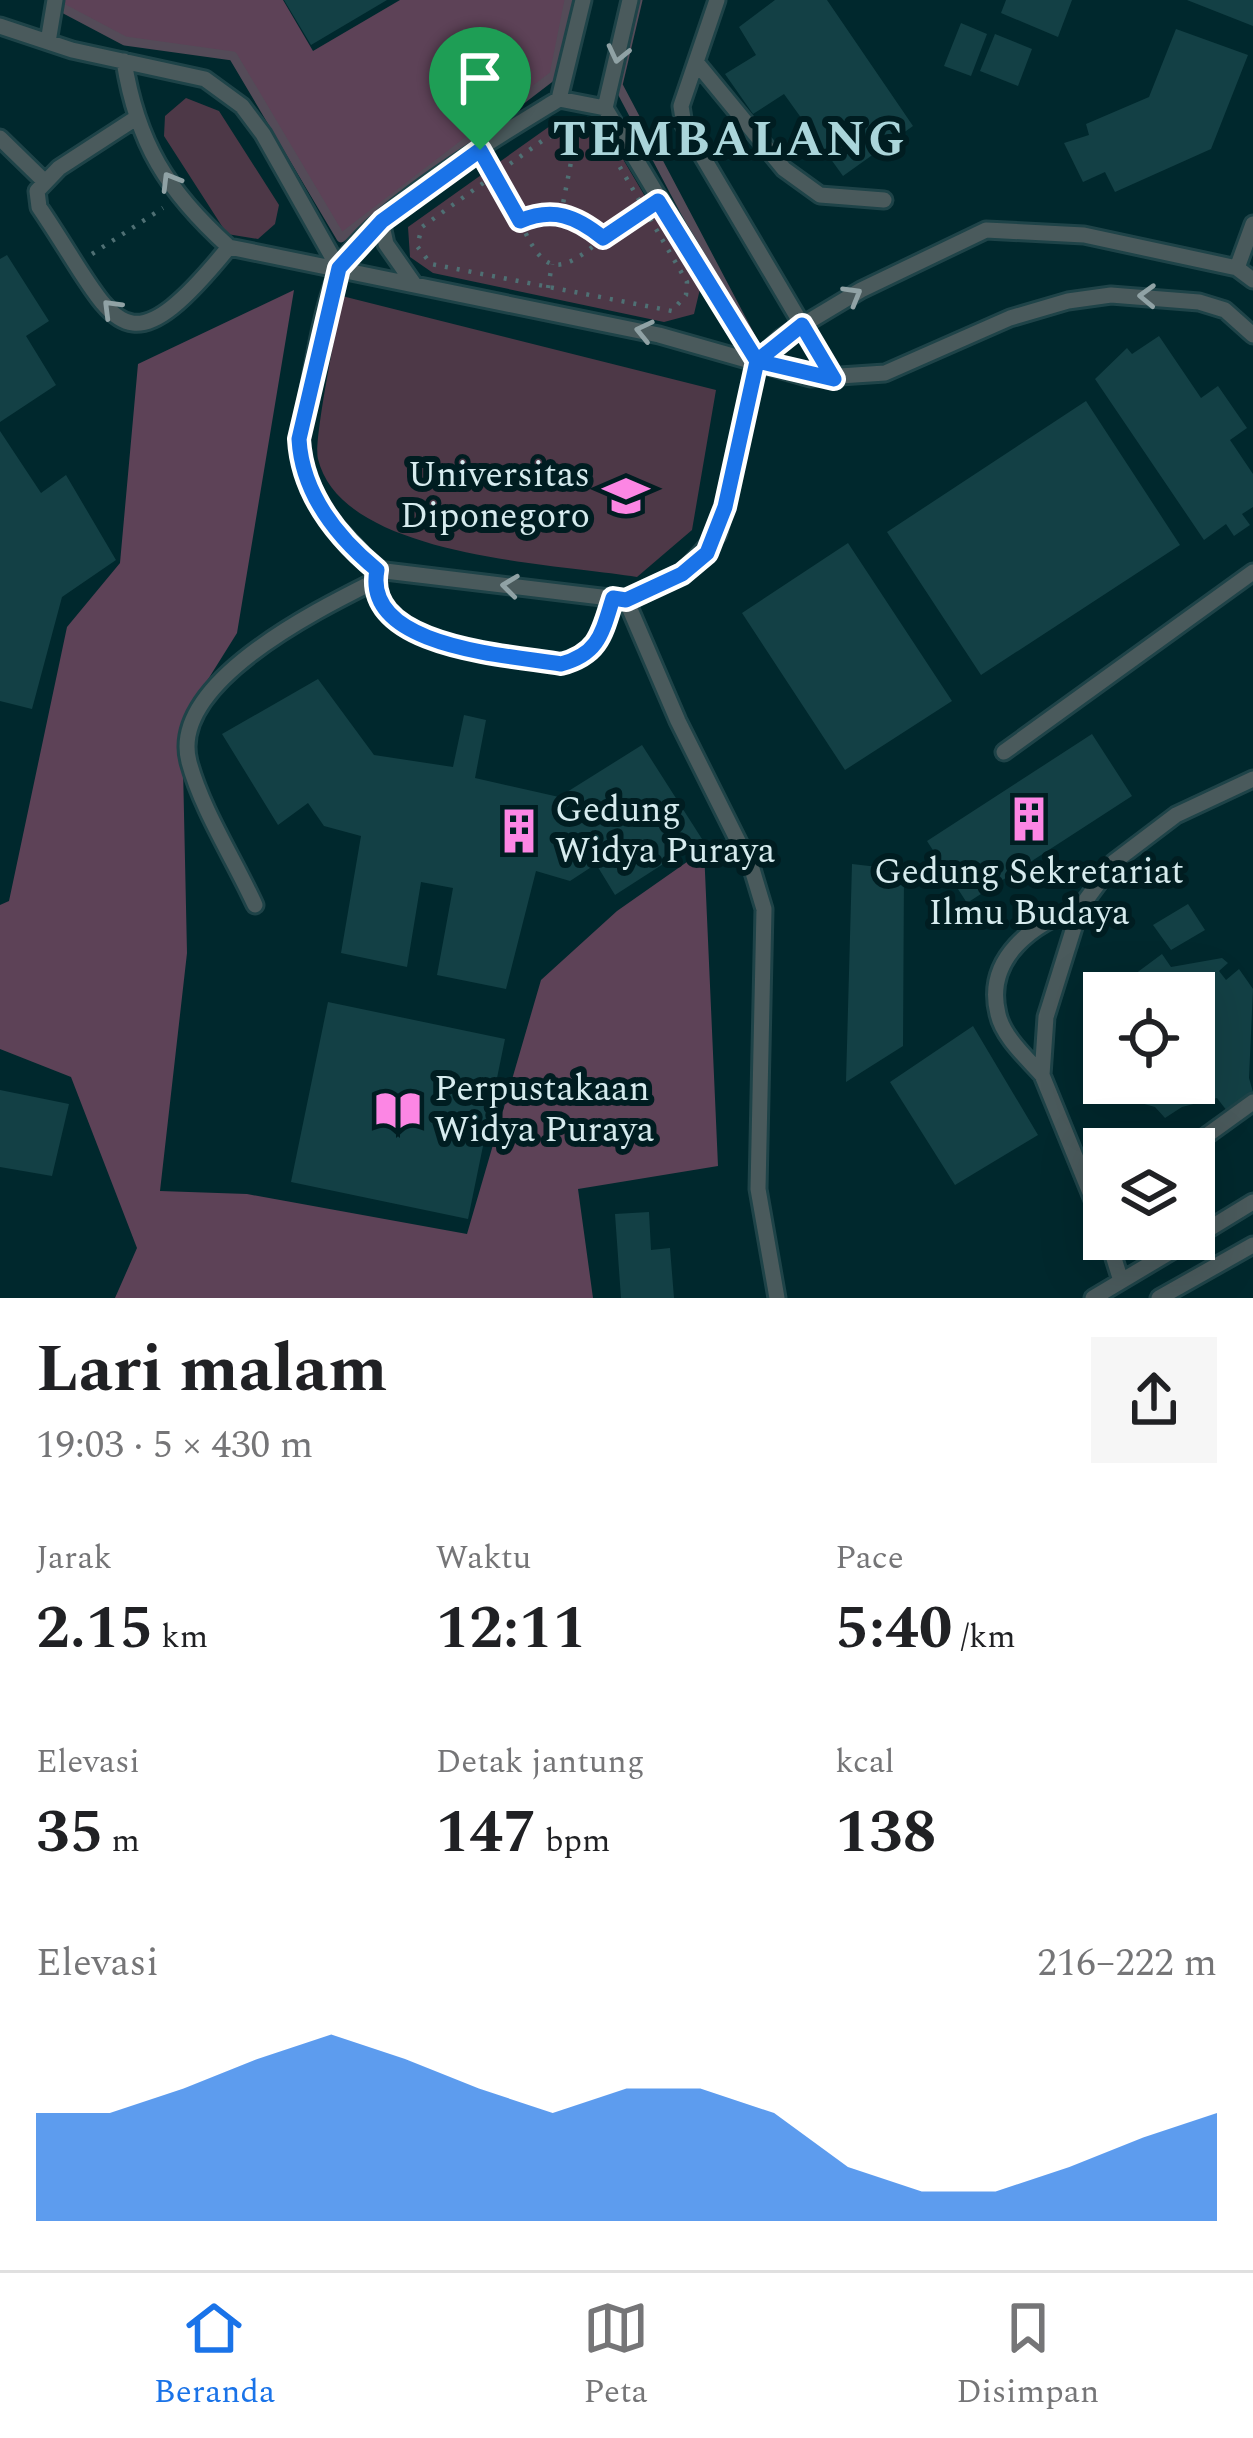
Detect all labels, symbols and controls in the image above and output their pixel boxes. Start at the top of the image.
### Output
pin [429,27,531,150]
one-way arrow [606,44,631,64]
icon: arrive [447,45,513,111]
district label: TEMBALANG [552,104,908,177]
one-way arrow [162,172,184,194]
one-way arrow [1137,284,1156,310]
one-way arrow [840,286,861,309]
one-way arrow [103,300,125,322]
one-way arrow [634,320,654,345]
place label: Universitas Diponegoro [400,448,590,544]
school or university icon: Universitas Diponegoro [601,471,651,521]
one-way arrow [500,573,520,599]
place label: Gedung Widya Puraya [555,783,776,879]
building icon: Gedung Sekretariat Ilmu Budaya [1004,794,1054,844]
building icon: Gedung Widya Puraya [494,806,544,856]
place label: Gedung Sekretariat Ilmu Budaya [874,845,1184,941]
map controls [1083,972,1215,1260]
button: locate [1083,972,1215,1104]
place label: Perpustakaan Widya Puraya [434,1062,655,1158]
library icon: Perpustakaan Widya Puraya [373,1085,423,1135]
button: layers [1083,1128,1215,1260]
text: Lari malam [36,1320,388,1421]
button: share [1091,1337,1217,1463]
text: 19:03 · 5 × 430 m [36,1416,313,1475]
text: Jarak [36,1533,112,1583]
text: Waktu [436,1533,531,1583]
text: Pace [835,1533,904,1583]
text: 2.15 [36,1583,153,1675]
text: 12:11 [436,1583,586,1675]
text: 5:40 [835,1583,952,1675]
text: km [153,1612,208,1662]
text: /km [952,1612,1016,1662]
text: Elevasi [36,1737,140,1787]
text: Detak jantung [436,1737,644,1787]
text: kcal [835,1737,895,1787]
text: 35 [36,1787,103,1879]
text: 147 [436,1787,537,1879]
text: 138 [835,1787,936,1879]
text: m [103,1816,140,1866]
text: bpm [537,1816,610,1866]
text: Elevasi [36,1934,159,1993]
text: 216–222 m [1037,1934,1217,1993]
tab: Beranda [154,2295,275,2417]
tab: Peta [583,2295,649,2417]
tab: Disimpan [956,2295,1099,2417]

